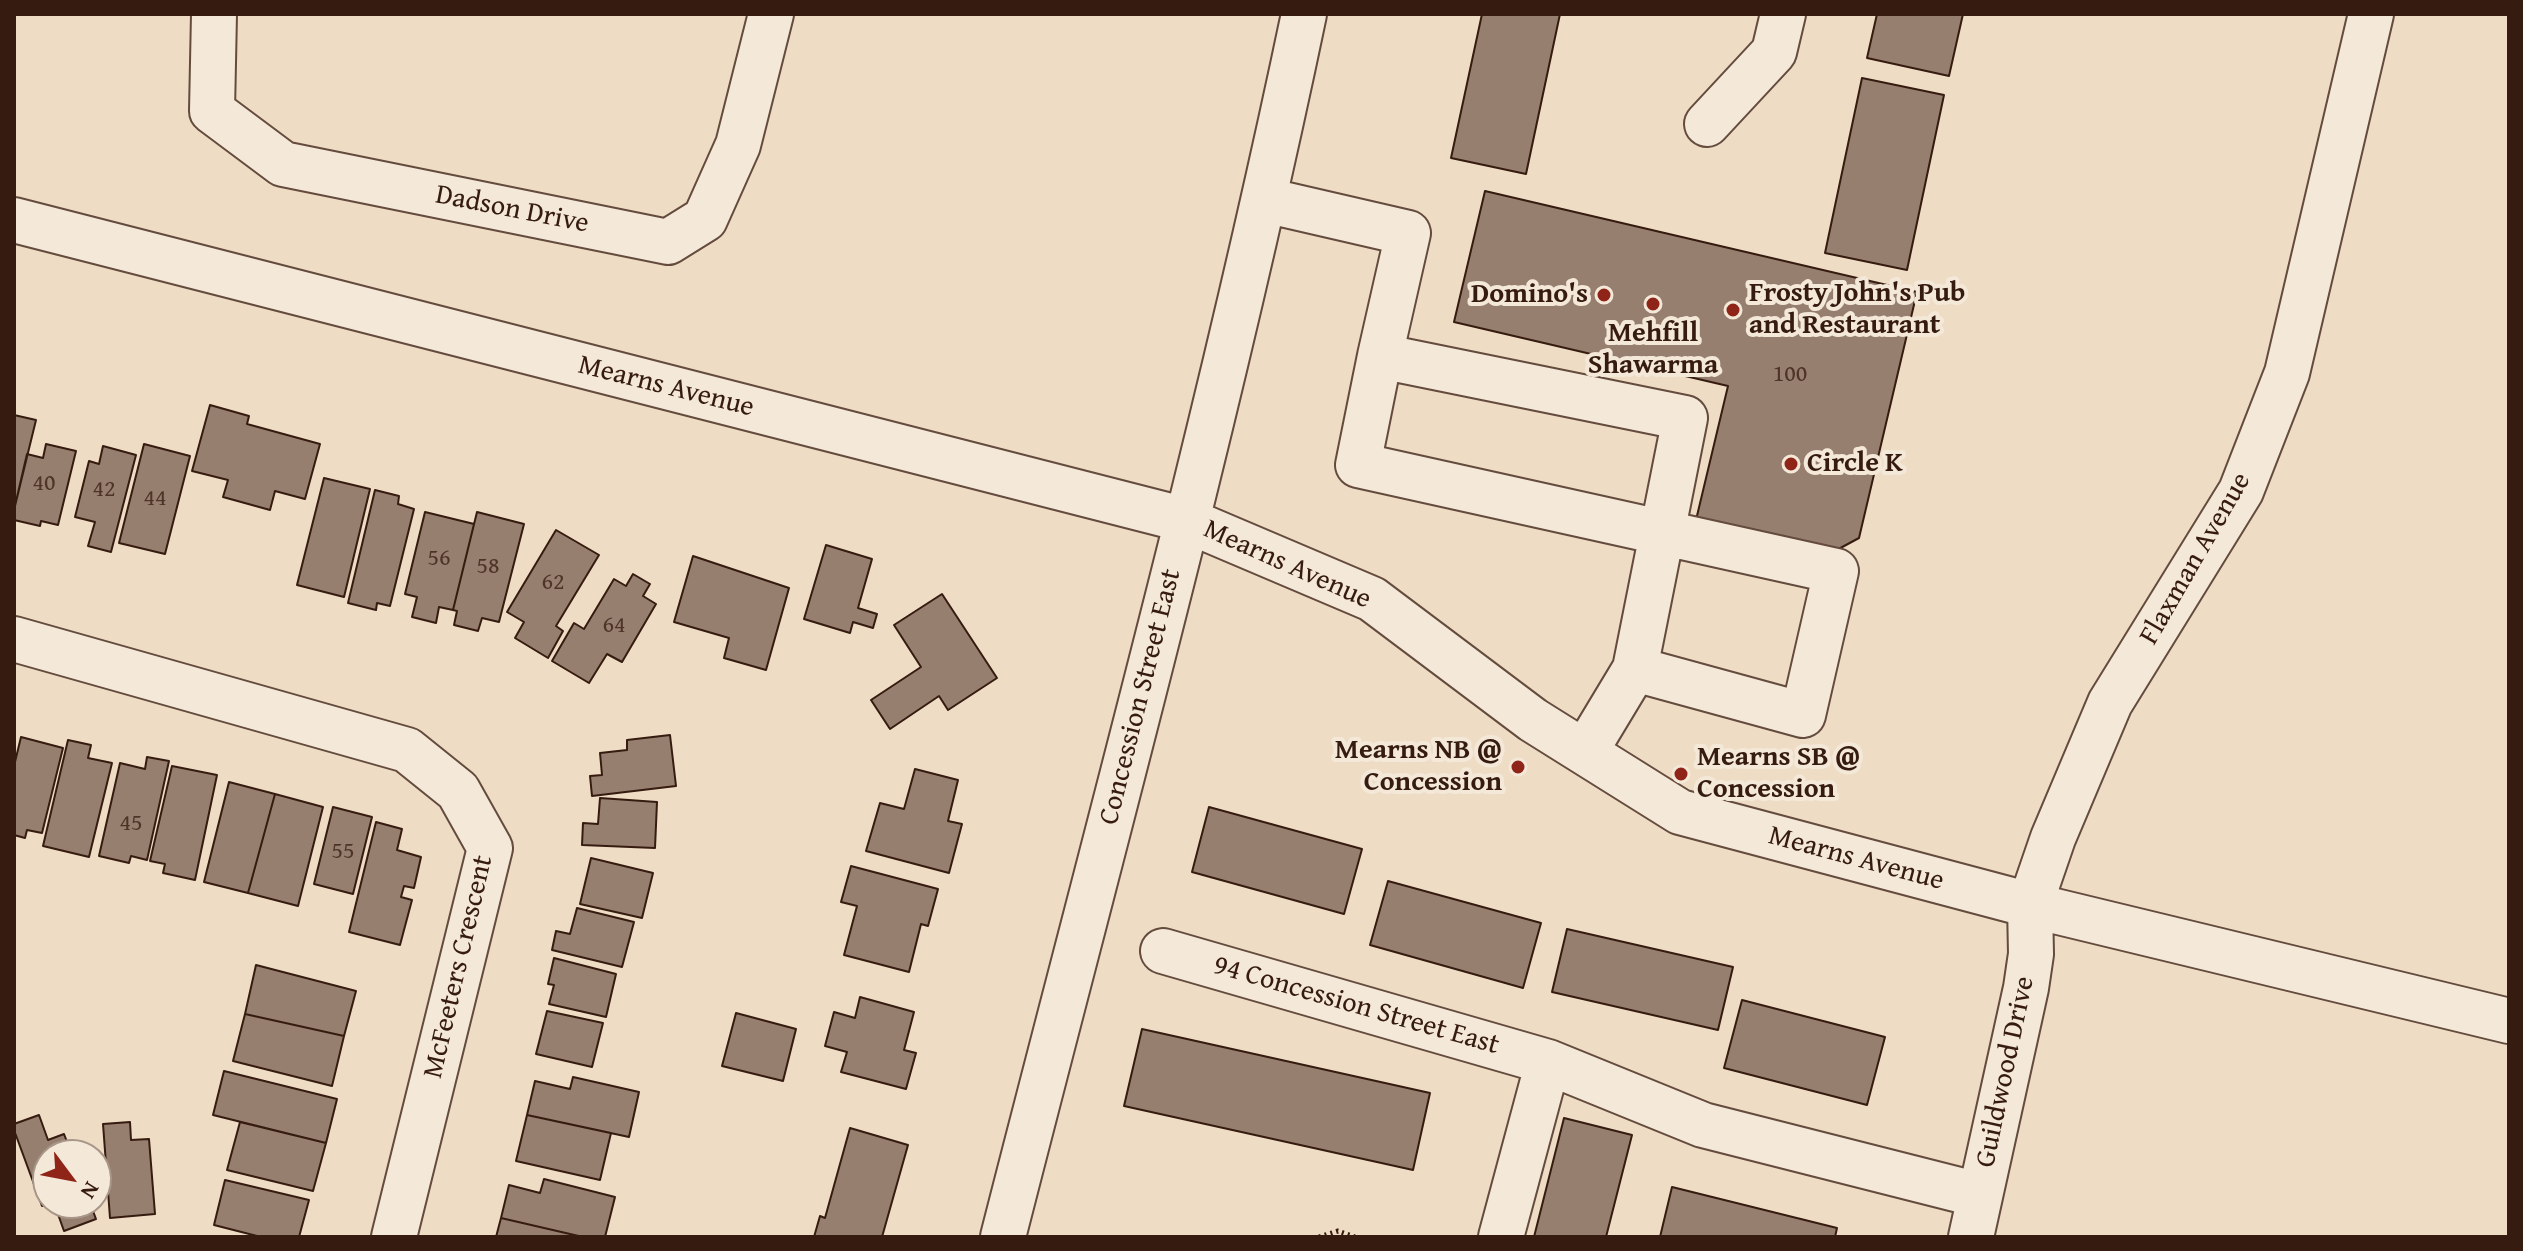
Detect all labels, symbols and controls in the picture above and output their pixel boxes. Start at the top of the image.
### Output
street label: Dadson Drive [433,179,591,241]
place label: Frosty John's Pub and Restaurant [1749,277,1965,343]
place label: Domino's [1471,278,1588,312]
marker: Domino's [1595,286,1613,304]
marker: Mehfill Shawarma [1644,295,1662,313]
marker: Frosty John's Pub and Restaurant [1724,301,1742,319]
place label: Mehfill Shawarma [1588,317,1718,383]
street label: Mearns Avenue [575,349,757,425]
house number: 100 [1773,361,1807,389]
place label: Circle K [1807,447,1903,481]
marker: Circle K [1782,455,1800,473]
street label: Flaxman Avenue [2133,467,2259,651]
house number: 40 [32,470,56,498]
house number: 42 [92,476,116,504]
house number: 44 [143,485,167,513]
street label: Mearns Avenue [1198,513,1376,617]
house number: 56 [427,545,451,573]
house number: 58 [476,553,500,581]
street label: Concession Street East [1093,566,1189,828]
house number: 62 [541,569,565,597]
house number: 64 [602,612,626,640]
place label: Mearns NB @ Concession [1335,734,1502,800]
place label: Mearns SB @ Concession [1697,741,1860,807]
marker: Mearns NB @ Concession [1509,758,1527,776]
marker: Mearns SB @ Concession [1672,765,1690,783]
house number: 45 [119,810,143,838]
street label: Mearns Avenue [1765,819,1947,899]
house number: 55 [331,838,355,866]
street label: McFeeters Crescent [417,852,501,1082]
street label: 94 Concession Street East [1209,949,1503,1063]
street label: Guildwood Drive [1969,973,2043,1171]
north arrow [32,1139,112,1219]
text: N [73,1176,108,1205]

